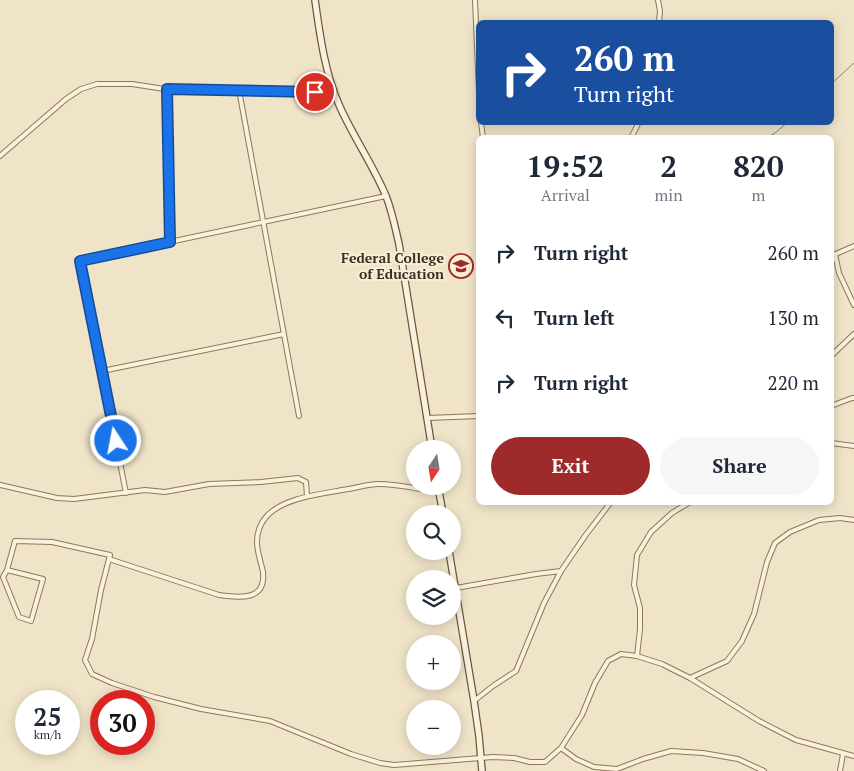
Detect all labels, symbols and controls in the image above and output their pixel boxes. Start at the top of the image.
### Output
text: 260 m [574,35,675,81]
icon: right [491,40,556,105]
pin [294,71,336,113]
icon: arrive [301,78,329,106]
text: Turn right [574,79,674,108]
text: 19:52 [526,146,604,186]
text: 2 [660,146,677,186]
text: 820 [733,146,784,186]
text: Arrival [541,184,590,206]
text: min [655,184,683,206]
text: m [751,184,765,206]
icon: right [491,239,519,267]
text: Turn right [534,240,628,265]
text: 260 m [768,240,819,265]
place label: Federal College of Education [341,248,444,283]
school or university icon: Federal College of Education [448,253,474,279]
icon: left [491,304,519,332]
text: Turn left [534,305,615,330]
text: 130 m [768,305,819,330]
icon: right [491,369,519,397]
text: Turn right [534,370,628,395]
text: 220 m [768,370,819,395]
position arrow [89,414,141,466]
button: Exit [491,437,650,495]
button: Share [660,437,819,495]
north arrow [406,440,461,495]
map controls [406,440,461,755]
button: search [406,505,461,560]
button: layers [406,570,461,625]
button: + [406,635,461,690]
speed limit sign: 30 [90,690,155,755]
text: 25 [33,700,62,733]
button: − [406,700,461,755]
text: km/h [34,727,61,742]

